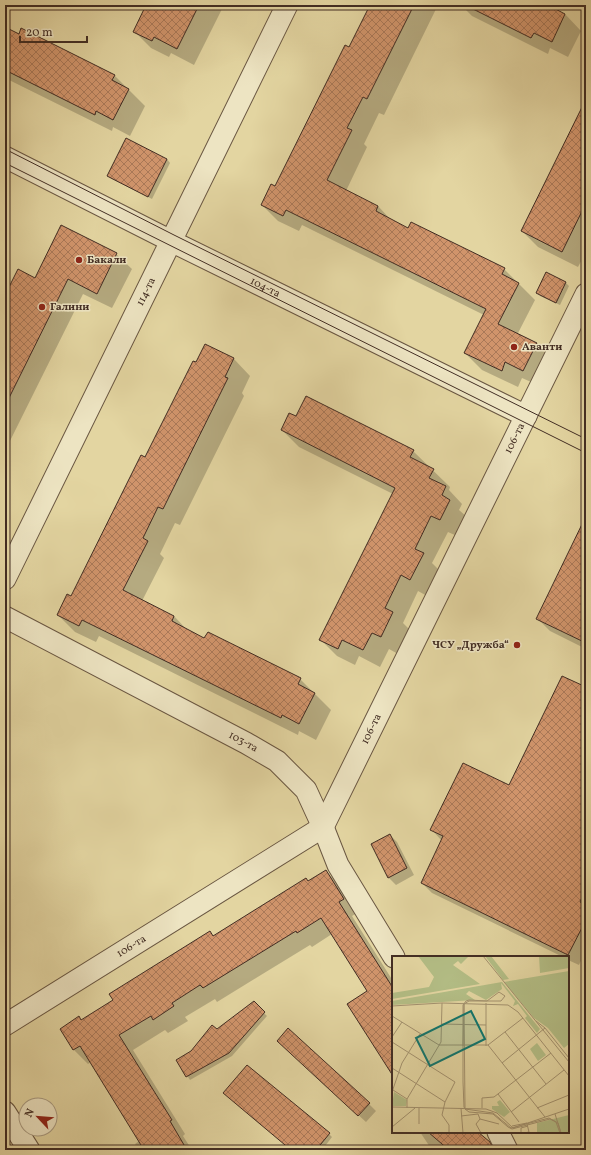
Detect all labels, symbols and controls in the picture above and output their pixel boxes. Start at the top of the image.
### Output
scale bar [20,18,87,44]
text: 20 m [26,25,53,41]
place label: Бакали [87,253,126,268]
marker: Бакали [74,255,84,265]
street label: 104-та [247,274,283,301]
street label: 114-та [133,275,160,309]
place label: Галини [50,300,89,315]
marker: Галини [37,302,47,312]
place label: Аванти [522,340,562,355]
marker: Аванти [509,342,519,352]
street label: 106-та [501,420,529,456]
place label: ЧСУ „Дружба“ [432,638,509,653]
marker: ЧСУ „Дружба“ [512,640,522,650]
street label: 106-та [358,711,386,747]
street label: 103-та [226,728,261,756]
street label: 106-та [114,931,150,961]
inset map [392,956,569,1133]
north arrow [18,1097,58,1137]
text: N [22,1106,39,1120]

